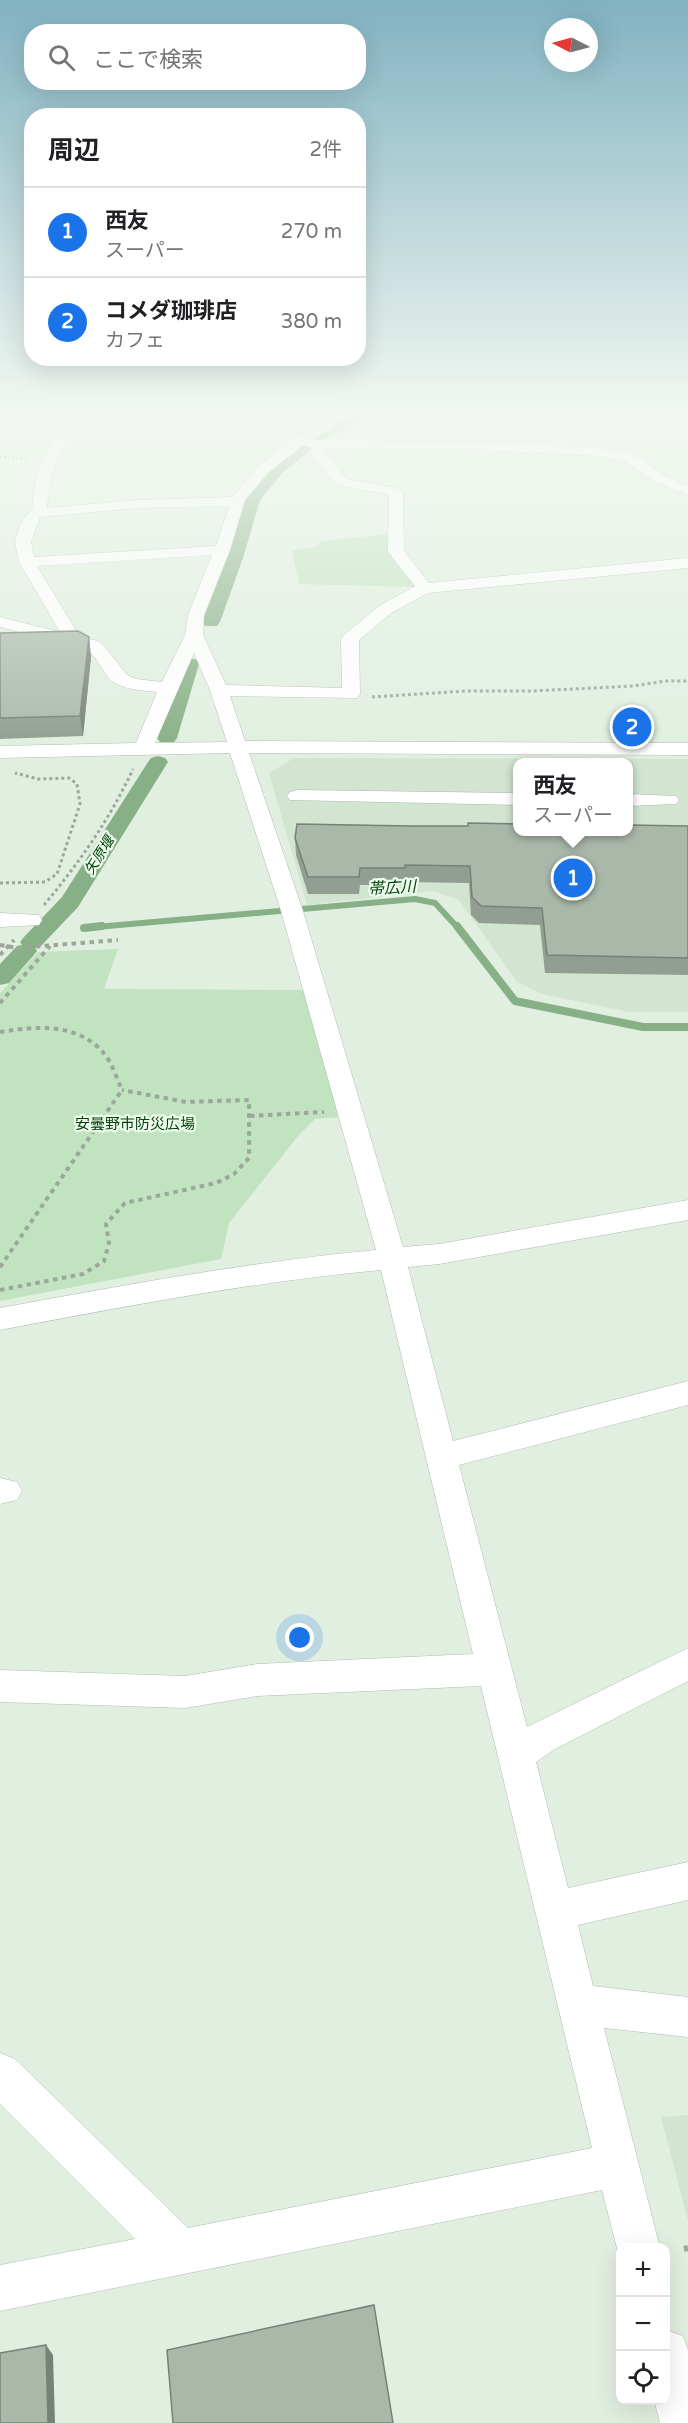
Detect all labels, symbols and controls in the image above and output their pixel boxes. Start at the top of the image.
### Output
north arrow [544,18,598,72]
search box [24,24,366,90]
icon: search [45,41,78,74]
text: ここで検索 [93,47,203,73]
text: 周辺 [48,135,100,166]
text: 2件 [309,138,342,162]
text: 西友 [105,208,149,234]
text: 1 [61,220,74,244]
text: 270 m [281,220,342,244]
text: スーパー [105,239,185,263]
text: コメダ珈琲店 [105,298,237,324]
text: 2 [61,310,74,334]
text: 380 m [281,310,342,334]
text: カフェ [105,329,165,353]
pin: 2 [612,704,652,750]
popup [513,758,633,836]
text: 西友 [533,773,577,799]
text: スーパー [533,804,613,828]
water label: 矢原堰 [81,830,119,878]
pin: 1 [554,856,592,900]
water label: 帯広川 [368,877,419,899]
park label: 安曇野市防災広場 [75,1115,195,1133]
your location [285,1623,314,1652]
map controls [616,2243,670,2405]
button: + [616,2243,670,2297]
button: − [616,2297,670,2351]
button: locate [616,2351,670,2405]

